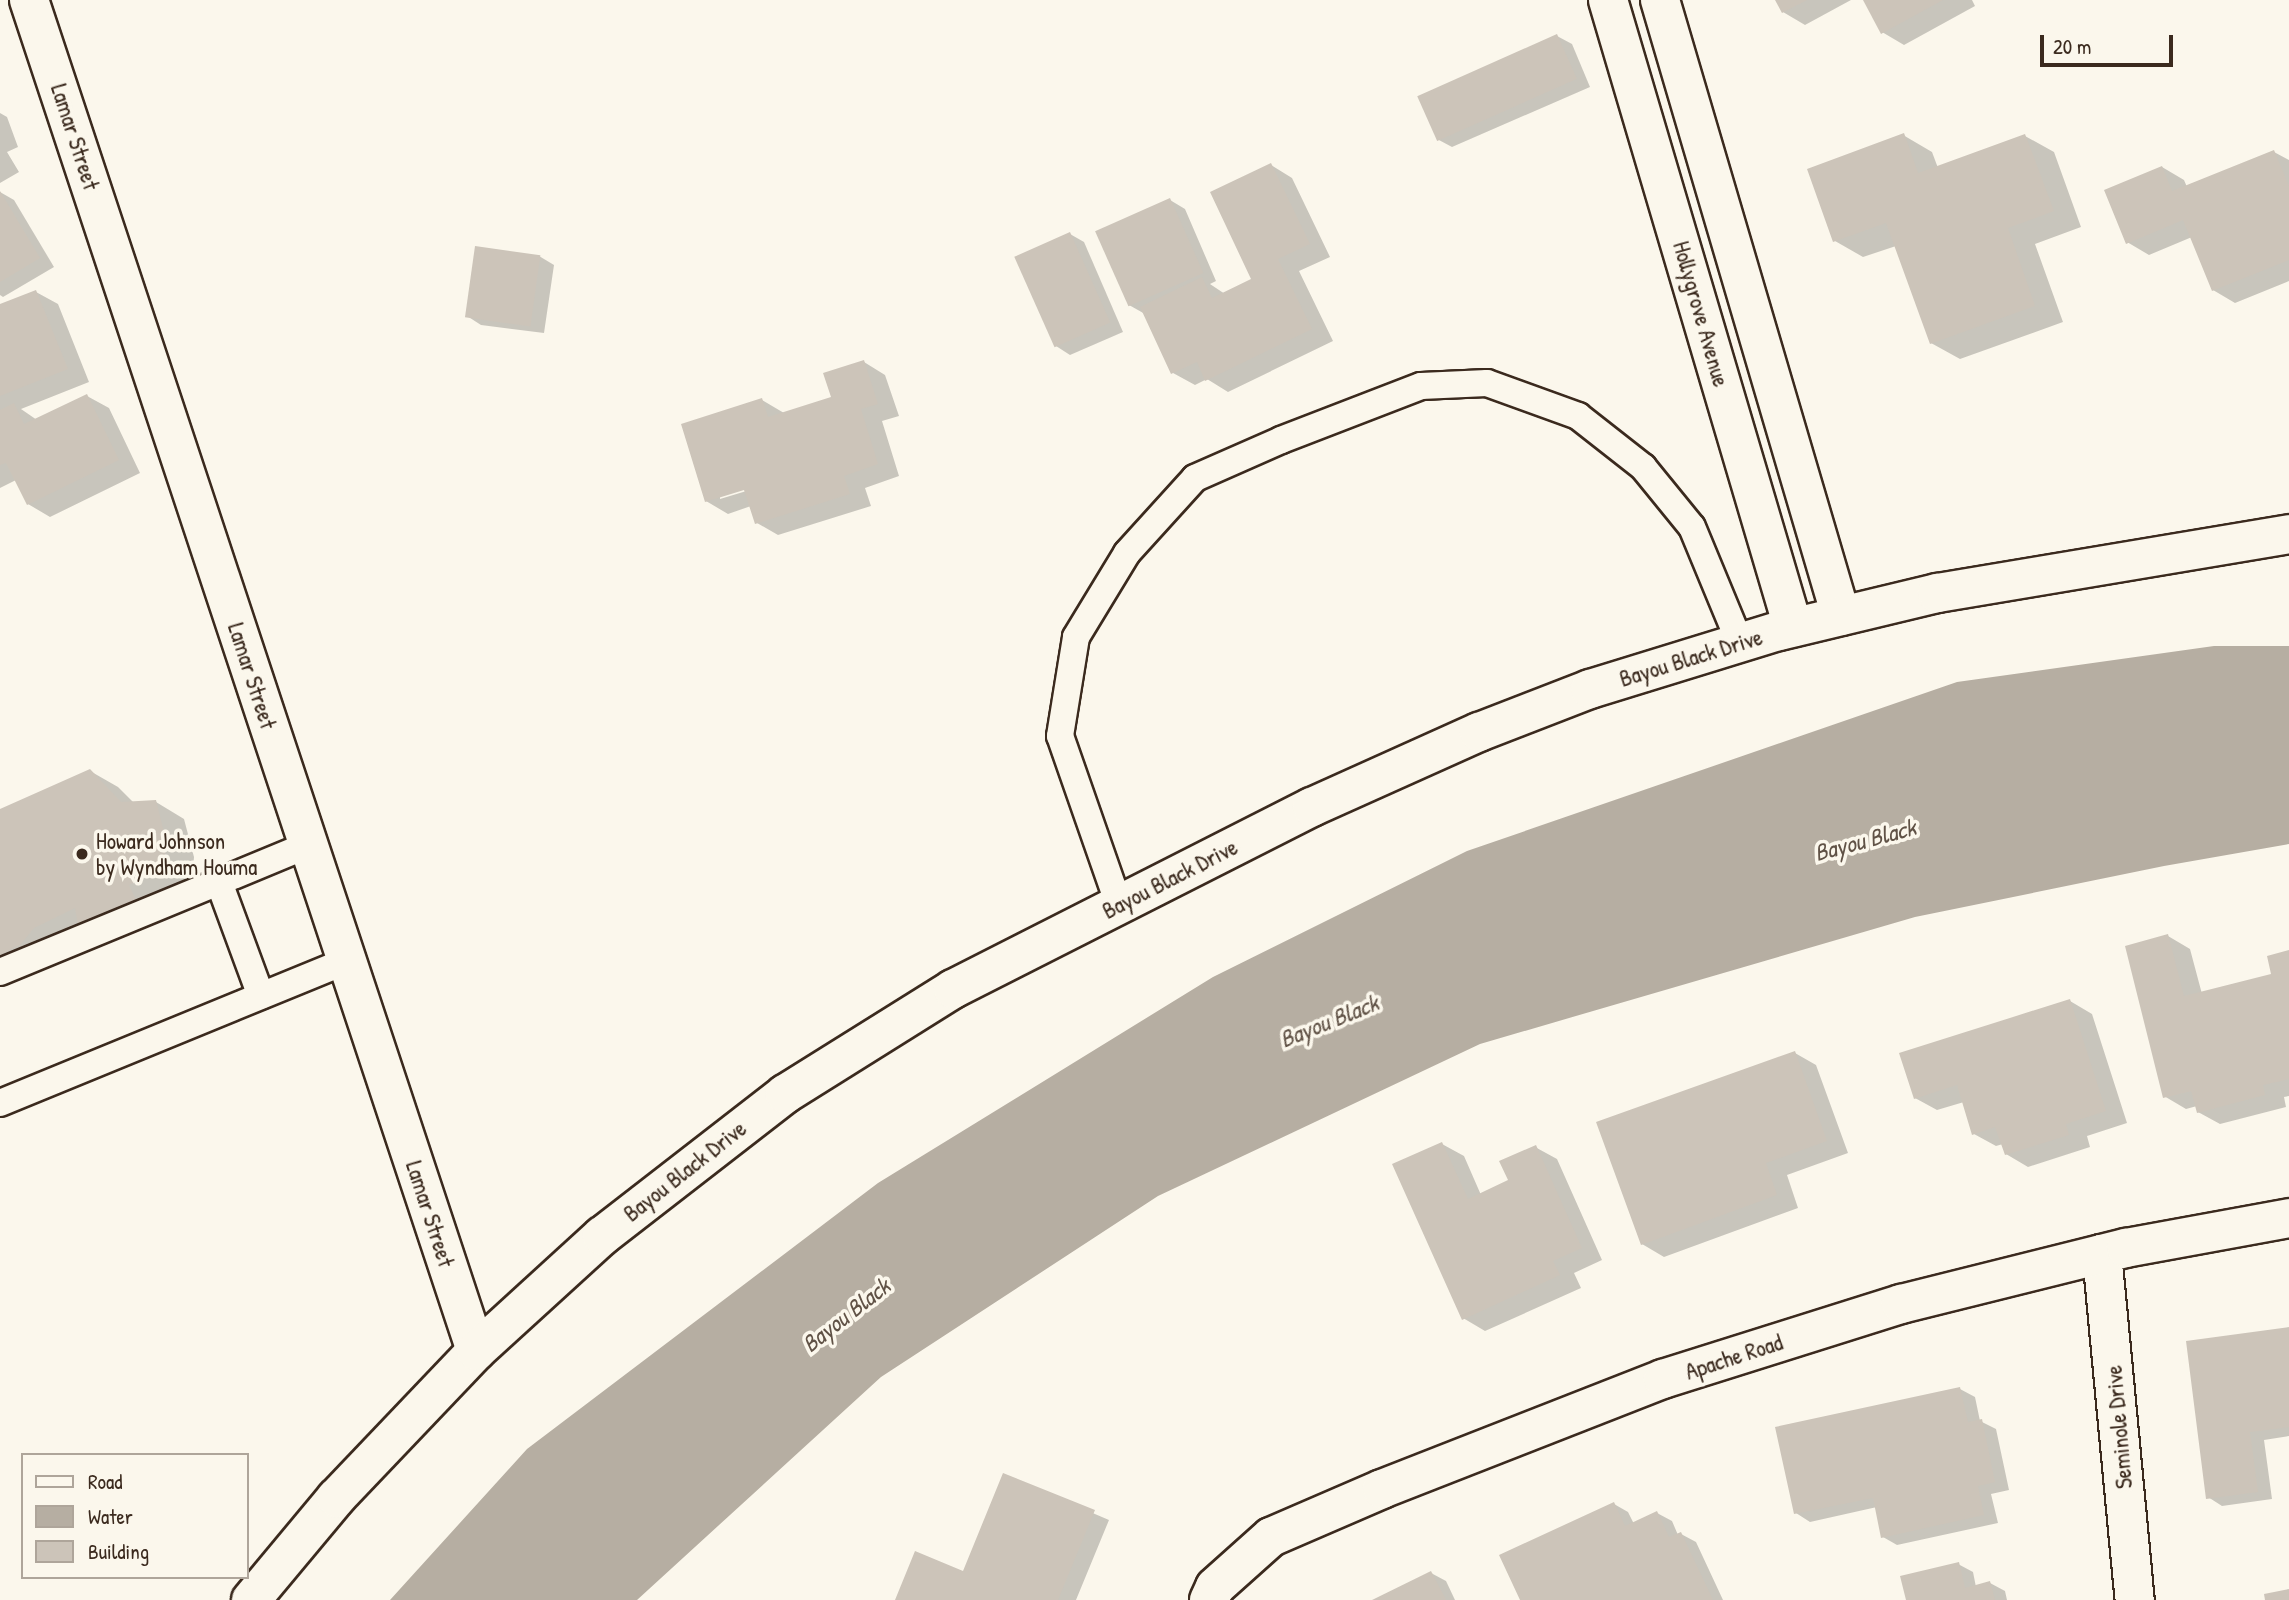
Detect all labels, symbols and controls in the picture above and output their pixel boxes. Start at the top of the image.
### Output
scale bar [2044,21,2177,65]
text: 20 m [2053,32,2091,61]
street label: Lamar Street [45,80,105,194]
street label: Hollygrove Avenue [1667,238,1735,390]
street label: Lamar Street [222,619,282,733]
street label: Bayou Black Drive [1616,623,1766,693]
water label: Bayou Black [1811,813,1919,867]
place label: Howard Johnson by Wyndham Houma [96,827,257,881]
street label: Bayou Black Drive [1098,833,1242,925]
marker: Howard Johnson by Wyndham Houma [74,846,90,862]
water label: Bayou Black [1276,988,1382,1054]
street label: Bayou Black Drive [618,1115,752,1227]
street label: Lamar Street [400,1157,460,1271]
water label: Bayou Black [796,1272,896,1358]
street label: Apache Road [1682,1328,1786,1386]
street label: Seminole Drive [2100,1364,2138,1490]
legend [21,1453,248,1579]
text: Road [88,1467,122,1496]
text: Water [88,1502,133,1531]
text: Building [88,1537,149,1566]

